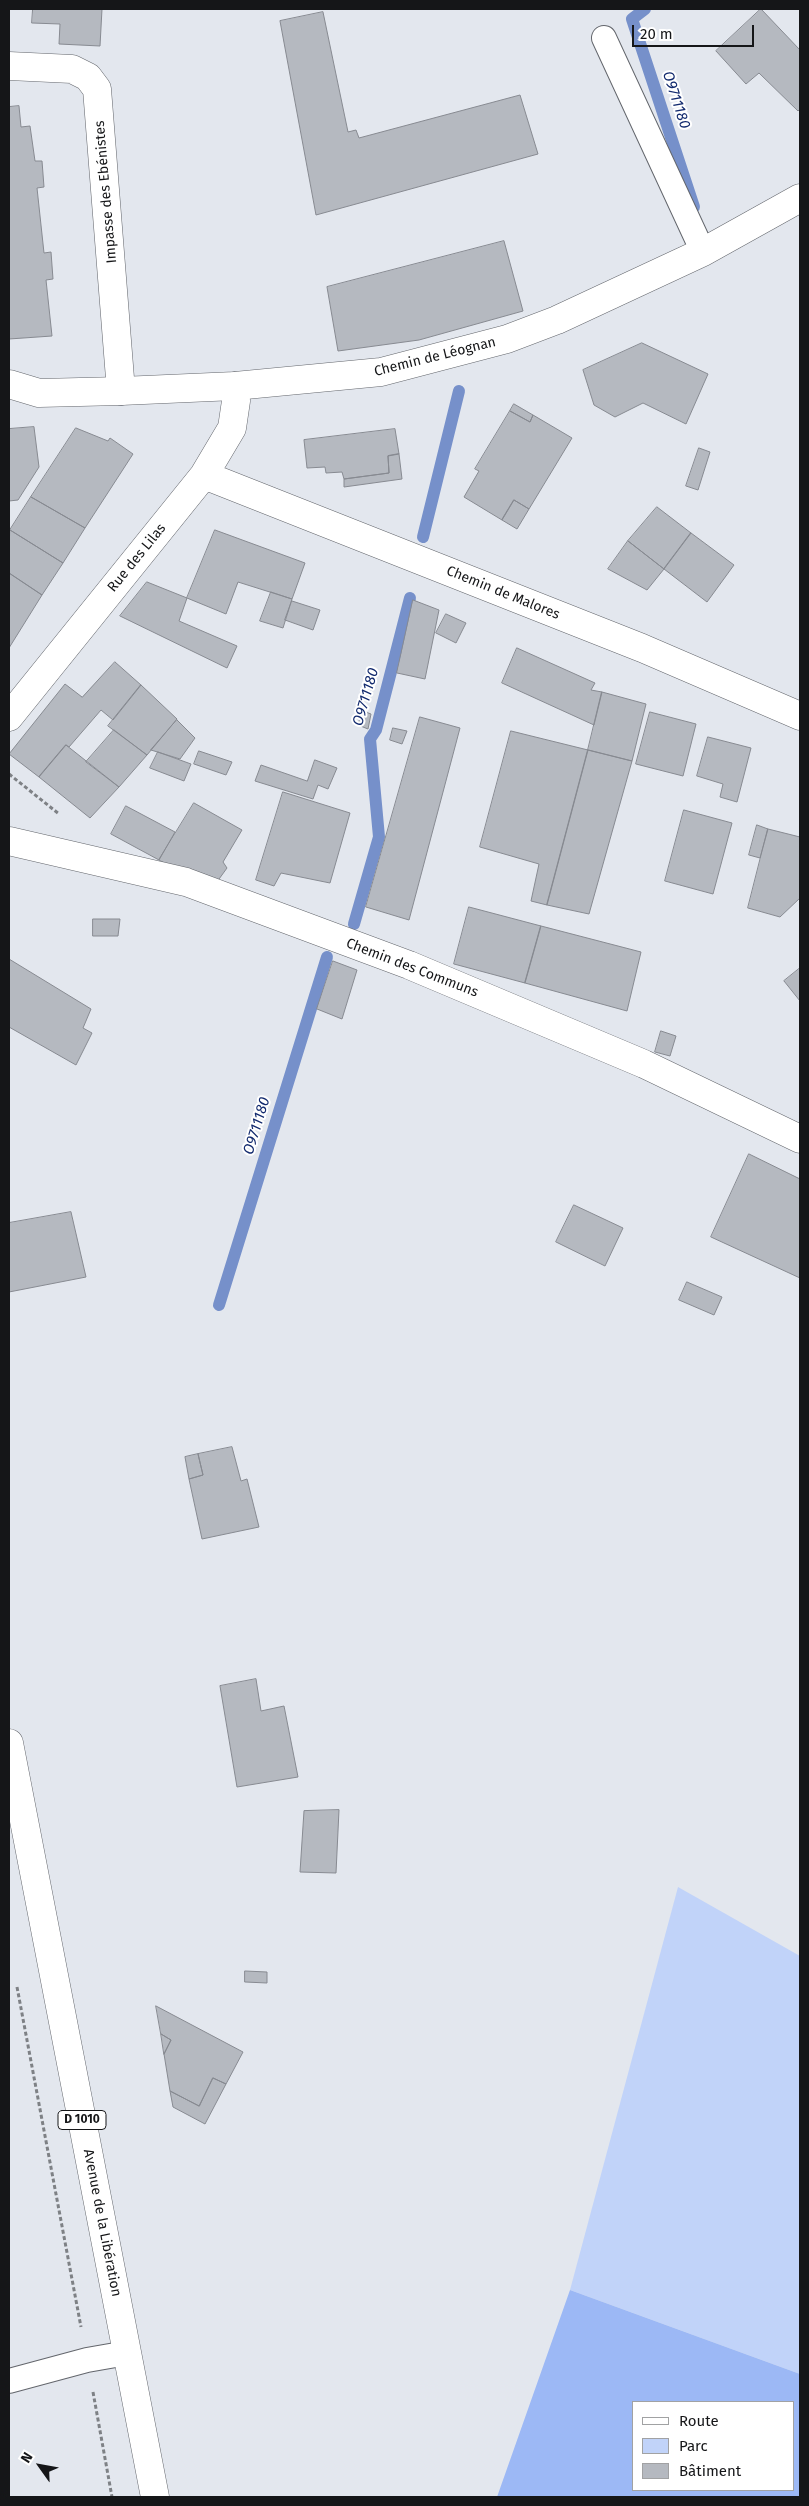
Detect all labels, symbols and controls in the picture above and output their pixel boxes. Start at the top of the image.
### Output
scale bar [634,15,756,47]
text: 20 m [640,25,673,43]
water label: O9711180 [658,69,694,131]
street label: Impasse des Ebénistes [91,120,121,264]
street label: Chemin de Léognan [372,334,498,380]
street label: Rue des Lilas [104,520,170,596]
street label: Chemin de Malores [444,563,562,623]
water label: O9711180 [349,666,383,728]
street label: Chemin des Communs [344,935,480,1001]
water label: O9711180 [240,1095,274,1157]
road number: D 1010 [58,2110,106,2130]
street label: Avenue de la Libération [79,2148,125,2298]
legend [632,2401,794,2491]
text: Route [679,2412,719,2430]
text: Parc [679,2437,708,2455]
north arrow [15,2441,65,2491]
text: N [17,2449,37,2466]
text: Bâtiment [679,2462,741,2480]

